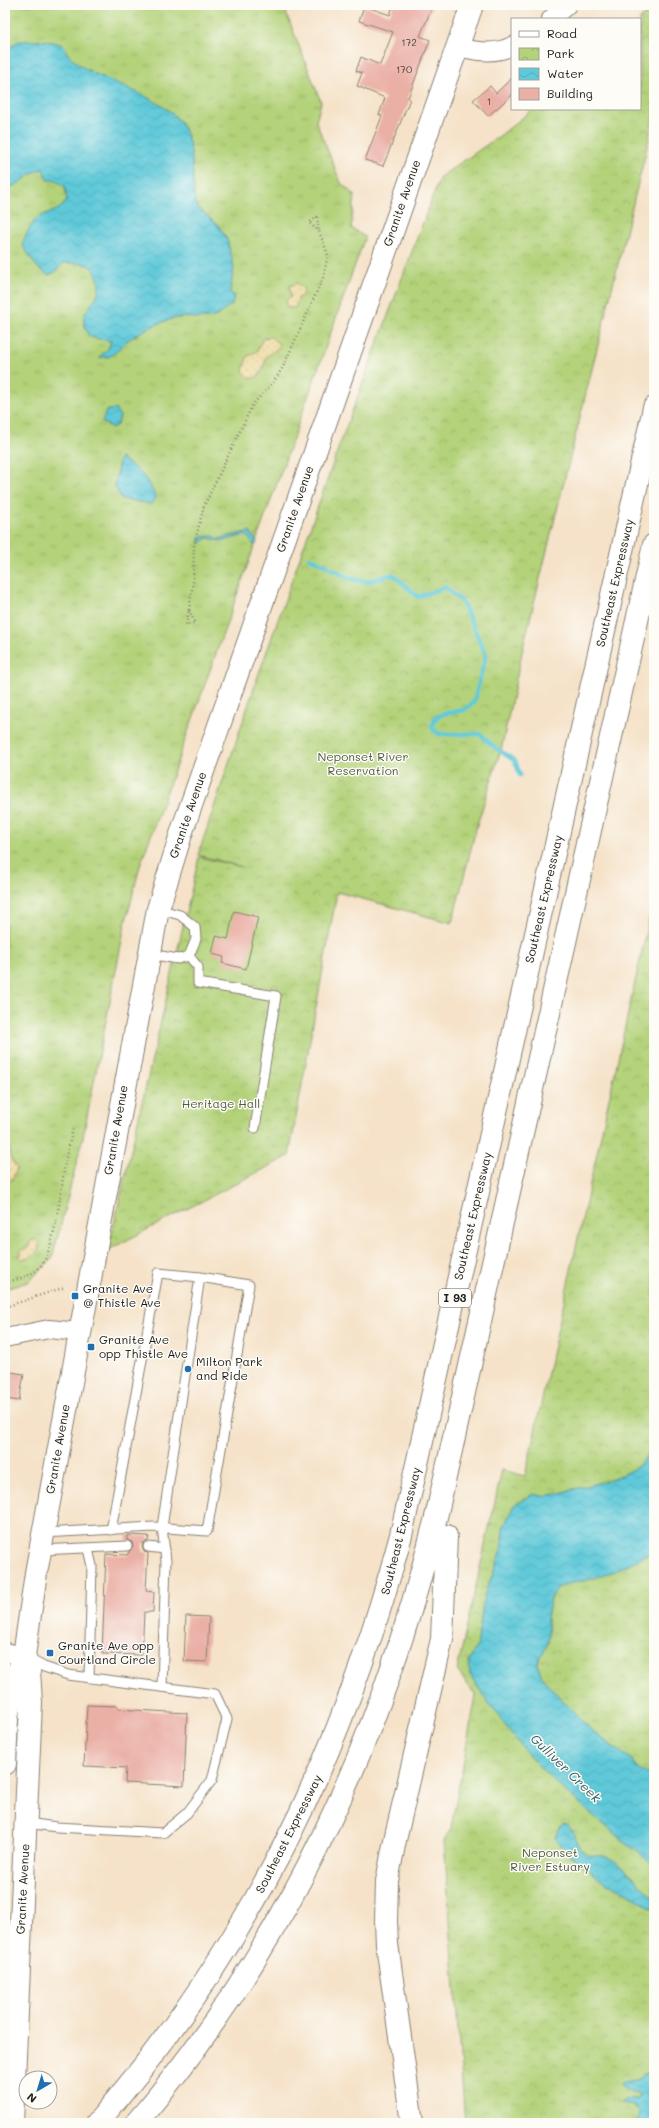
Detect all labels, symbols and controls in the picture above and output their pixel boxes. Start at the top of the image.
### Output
legend [511,18,641,110]
text: Road [547,25,577,41]
house number: 172 [401,35,417,49]
text: Park [547,45,574,61]
house number: 170 [396,62,412,76]
text: Water [547,65,584,81]
text: Building [547,85,593,101]
house number: 1 [487,94,491,108]
street label: Granite Avenue [379,157,423,248]
street label: Granite Avenue [272,463,316,554]
street label: Southeast Expressway [592,517,637,648]
park label: Neponset River Reservation [318,748,409,778]
street label: Granite Avenue [165,769,209,860]
street label: Southeast Expressway [521,833,566,964]
street label: Granite Avenue [99,1084,131,1176]
park label: Heritage Hall [182,1095,260,1111]
street label: Southeast Expressway [450,1150,495,1281]
place label: Granite Ave @ Thistle Ave [83,1280,161,1310]
road number: I 93 [439,1289,471,1307]
marker: Granite Ave @ Thistle Ave [70,1291,80,1301]
place label: Granite Ave opp Thistle Ave [99,1331,188,1361]
marker: Granite Ave opp Thistle Ave [86,1342,96,1352]
place label: Milton Park and Ride [196,1353,262,1383]
marker: Milton Park and Ride [183,1364,193,1374]
street label: Granite Avenue [41,1403,73,1495]
street label: Southeast Expressway [376,1465,424,1596]
place label: Granite Ave opp Courtland Circle [58,1637,156,1667]
marker: Granite Ave opp Courtland Circle [45,1648,55,1658]
water label: Gulliver Creek [527,1730,606,1806]
street label: Southeast Expressway [251,1772,325,1895]
street label: Granite Avenue [12,1843,32,1935]
park label: Neponset River Estuary [510,1844,590,1874]
north arrow [18,2070,58,2110]
text: N [24,2090,39,2107]

